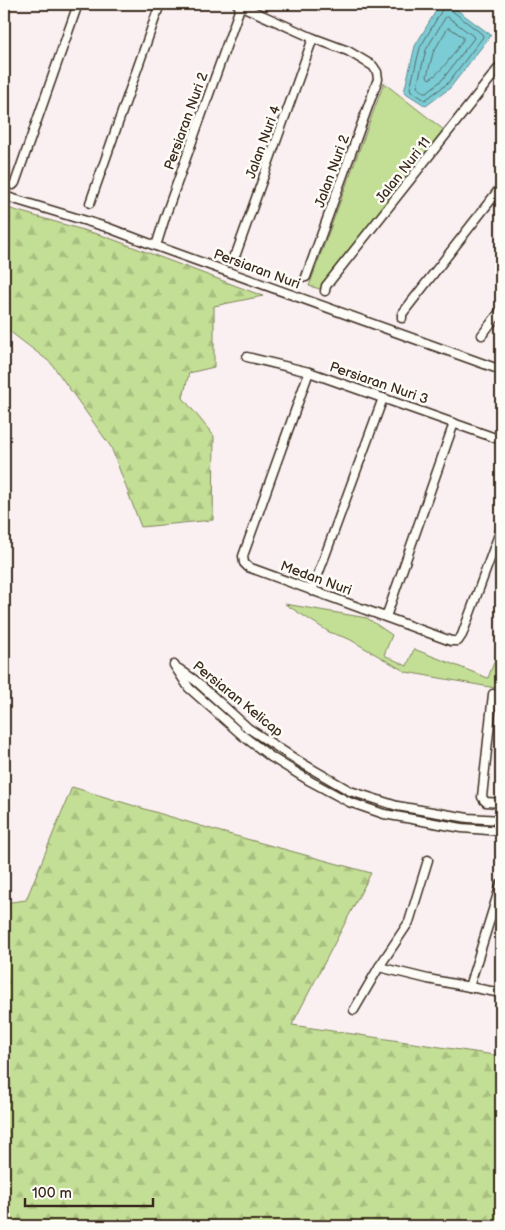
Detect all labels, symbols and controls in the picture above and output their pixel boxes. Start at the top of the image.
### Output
street label: Persiaran Nuri 2 [160,69,212,172]
street label: Jalan Nuri 4 [242,103,284,181]
street label: Jalan Nuri 2 [311,132,353,210]
street label: Jalan Nuri 11 [372,134,434,206]
street label: Persiaran Nuri [211,245,303,293]
street label: Persiaran Nuri 3 [327,358,431,408]
street label: Medan Nuri [278,557,354,599]
street label: Persiaran Kelicap [189,657,287,741]
scale bar [25,1175,152,1207]
text: 100 m [32,1184,72,1203]

